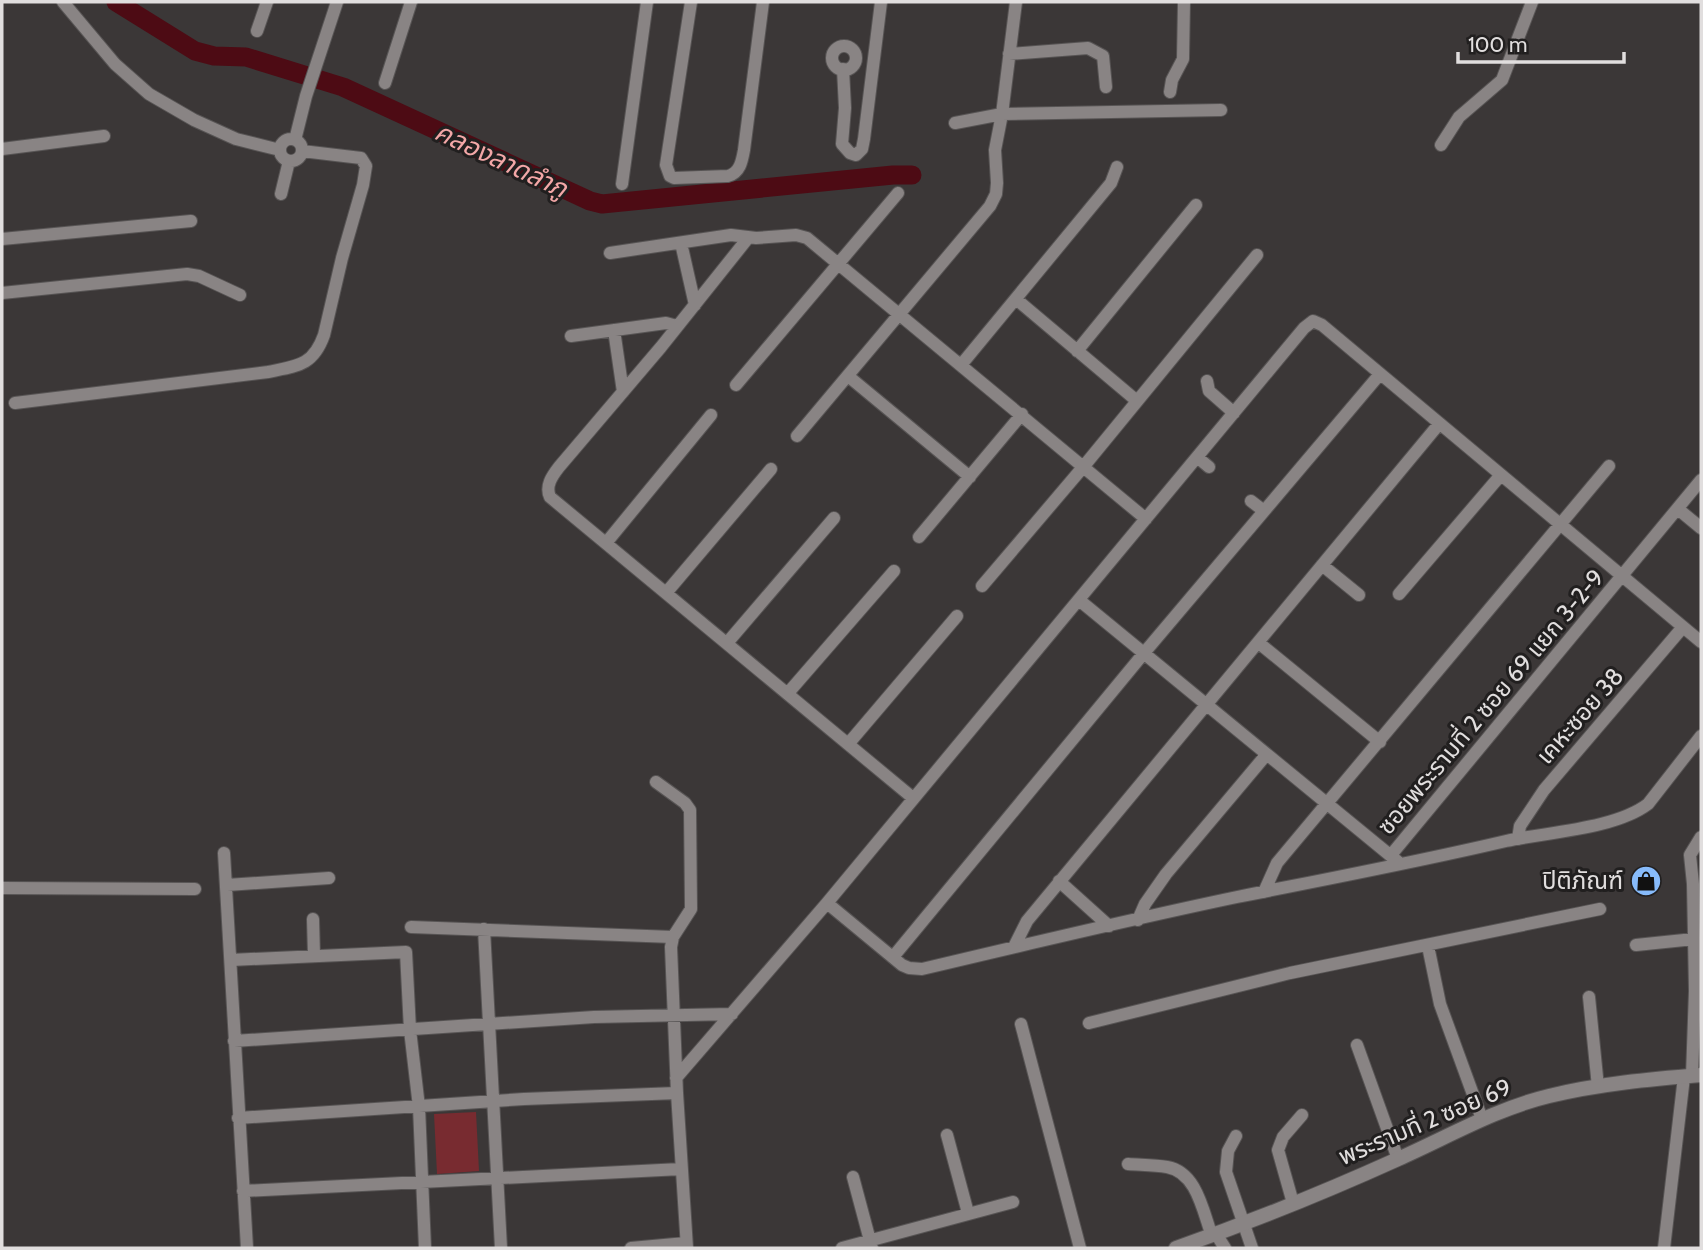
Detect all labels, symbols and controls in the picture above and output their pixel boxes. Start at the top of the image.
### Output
scale bar [1458,21,1624,65]
text: 100 m [1468,32,1527,57]
water label: คลองลาดลำภู [430,115,573,205]
street label: ซอยพระรามที่ 2 ซอย 69 แยก 3-2-9 [1370,562,1610,840]
street label: เคหะซอย 38 [1530,662,1629,770]
shop icon: ปิติภัณฑ์ [1629,864,1663,898]
place label: ปิติภัณฑ์ [1542,866,1623,895]
street label: พระรามที่ 2 ซอย 69 [1333,1070,1515,1171]

